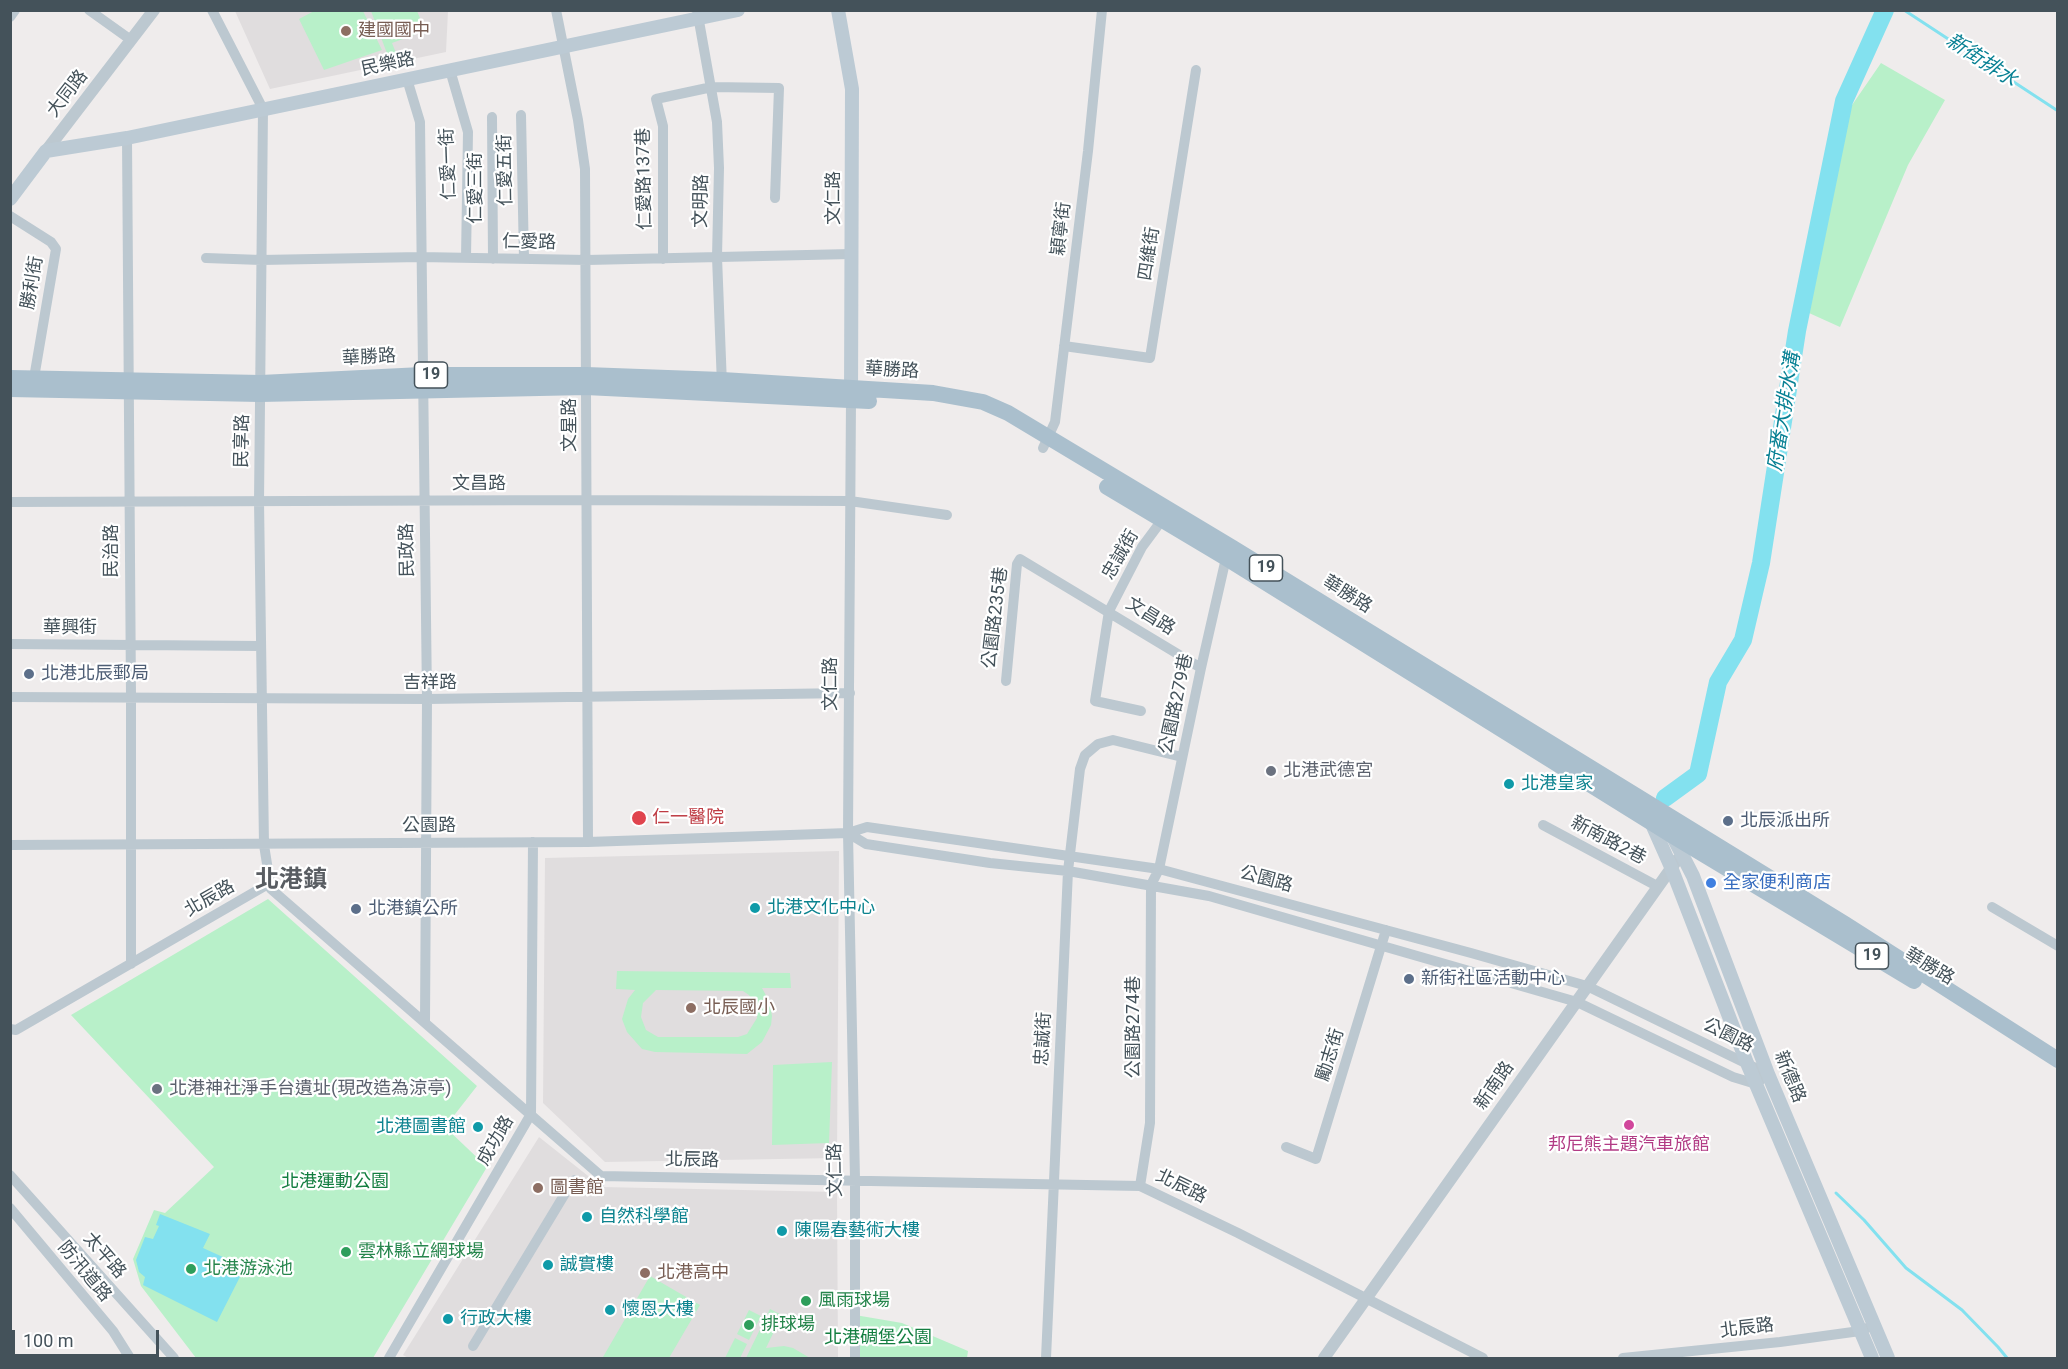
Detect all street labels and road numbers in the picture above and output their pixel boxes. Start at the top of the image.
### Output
street label: 民樂路 [359,49,417,81]
street label: 大同路 [43,66,93,122]
street label: 仁愛一街 [437,128,461,200]
street label: 仁愛路137巷 [633,128,657,230]
street label: 仁愛五街 [495,134,517,206]
street label: 仁愛三街 [465,152,487,224]
street label: 文仁路 [823,171,845,225]
street label: 文明路 [691,174,713,228]
street label: 穎寧街 [1048,201,1076,257]
street label: 四維街 [1135,226,1165,282]
street label: 仁愛路 [502,232,556,254]
street label: 勝利街 [18,255,48,311]
street label: 華勝路 [341,346,397,370]
street label: 華勝路 [864,359,920,383]
road number: 19 [414,362,448,388]
street label: 文星路 [559,398,581,452]
street label: 民享路 [232,414,254,468]
street label: 文昌路 [452,473,506,495]
street label: 民政路 [397,523,419,577]
street label: 民治路 [101,524,123,578]
street label: 忠誠街 [1098,526,1144,584]
road number: 19 [1250,555,1282,581]
street label: 公園路235巷 [979,566,1013,670]
street label: 華勝路 [1318,572,1376,618]
street label: 文昌路 [1121,594,1179,640]
street label: 華興街 [43,617,97,639]
street label: 公園路279巷 [1156,652,1198,756]
street label: 文仁路 [820,657,842,711]
street label: 吉祥路 [403,672,457,694]
street label: 新南路2巷 [1567,812,1649,870]
street label: 公園路 [402,815,456,837]
street label: 公園路 [1237,863,1295,897]
street label: 北辰路 [181,876,239,922]
road number: 19 [1856,943,1888,969]
street label: 華勝路 [1900,944,1958,990]
street label: 公園路274巷 [1123,976,1145,1078]
street label: 忠誠街 [1032,1011,1056,1067]
street label: 公園路 [1699,1014,1757,1058]
street label: 勵志街 [1313,1026,1349,1084]
street label: 新德路 [1769,1048,1809,1106]
street label: 新南路 [1471,1058,1519,1114]
street label: 成功路 [473,1112,519,1170]
street label: 文仁路 [825,1143,847,1197]
street label: 北辰路 [665,1150,719,1172]
street label: 北辰路 [1152,1165,1210,1209]
street label: 太平路 [78,1229,130,1283]
street label: 防汛道路 [53,1237,115,1307]
street label: 北辰路 [1719,1315,1775,1343]

